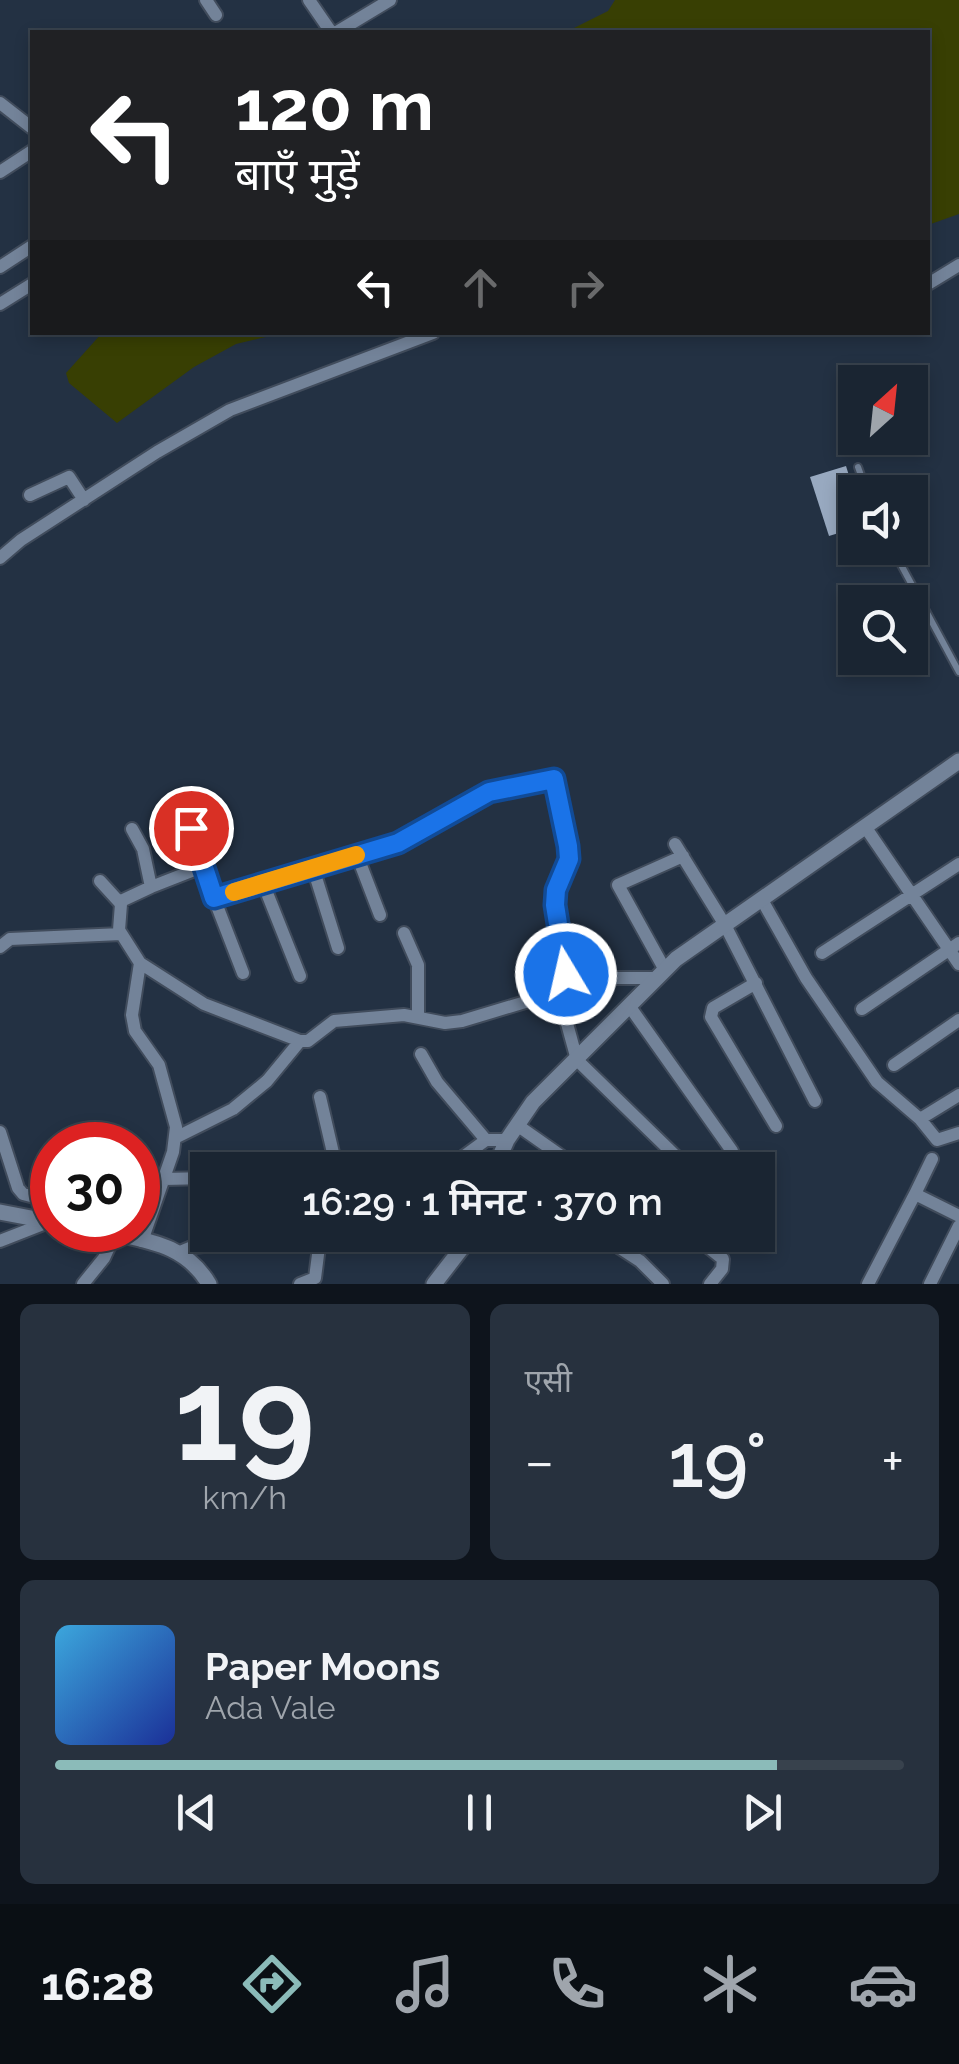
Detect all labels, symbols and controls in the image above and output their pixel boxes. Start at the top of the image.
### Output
text: 120 m [235,64,434,146]
icon: left [70,70,200,200]
text: बाएँ मुड़ें [235,148,360,201]
icon: left [348,260,403,315]
icon: ahead [453,260,508,315]
icon: right [558,260,613,315]
north arrow [838,365,928,455]
map controls [838,365,928,675]
button: sound [838,475,928,565]
button: search [838,585,928,675]
pin [149,786,234,871]
icon: arrive [164,801,219,856]
position arrow [514,922,618,1026]
speed limit sign: 30 [30,1122,160,1252]
text: 16:29 · 1 मिनट · 370 m [302,1179,663,1224]
text: 19 [174,1338,315,1490]
text: एसी [525,1362,572,1399]
text: 19° [669,1416,767,1505]
text: − [525,1429,554,1494]
text: + [881,1429,904,1494]
text: km/h [203,1479,287,1516]
text: Paper Moons [205,1644,440,1689]
text: Ada Vale [205,1689,336,1726]
icon: previous [169,1785,224,1840]
icon: pause [452,1785,507,1840]
icon: next [735,1785,790,1840]
icon: directions [237,1949,307,2019]
icon: music [390,1949,460,2019]
icon: phone [542,1949,612,2019]
icon: climate [695,1949,765,2019]
icon: car [848,1949,918,2019]
text: 16:28 [41,1958,155,2011]

